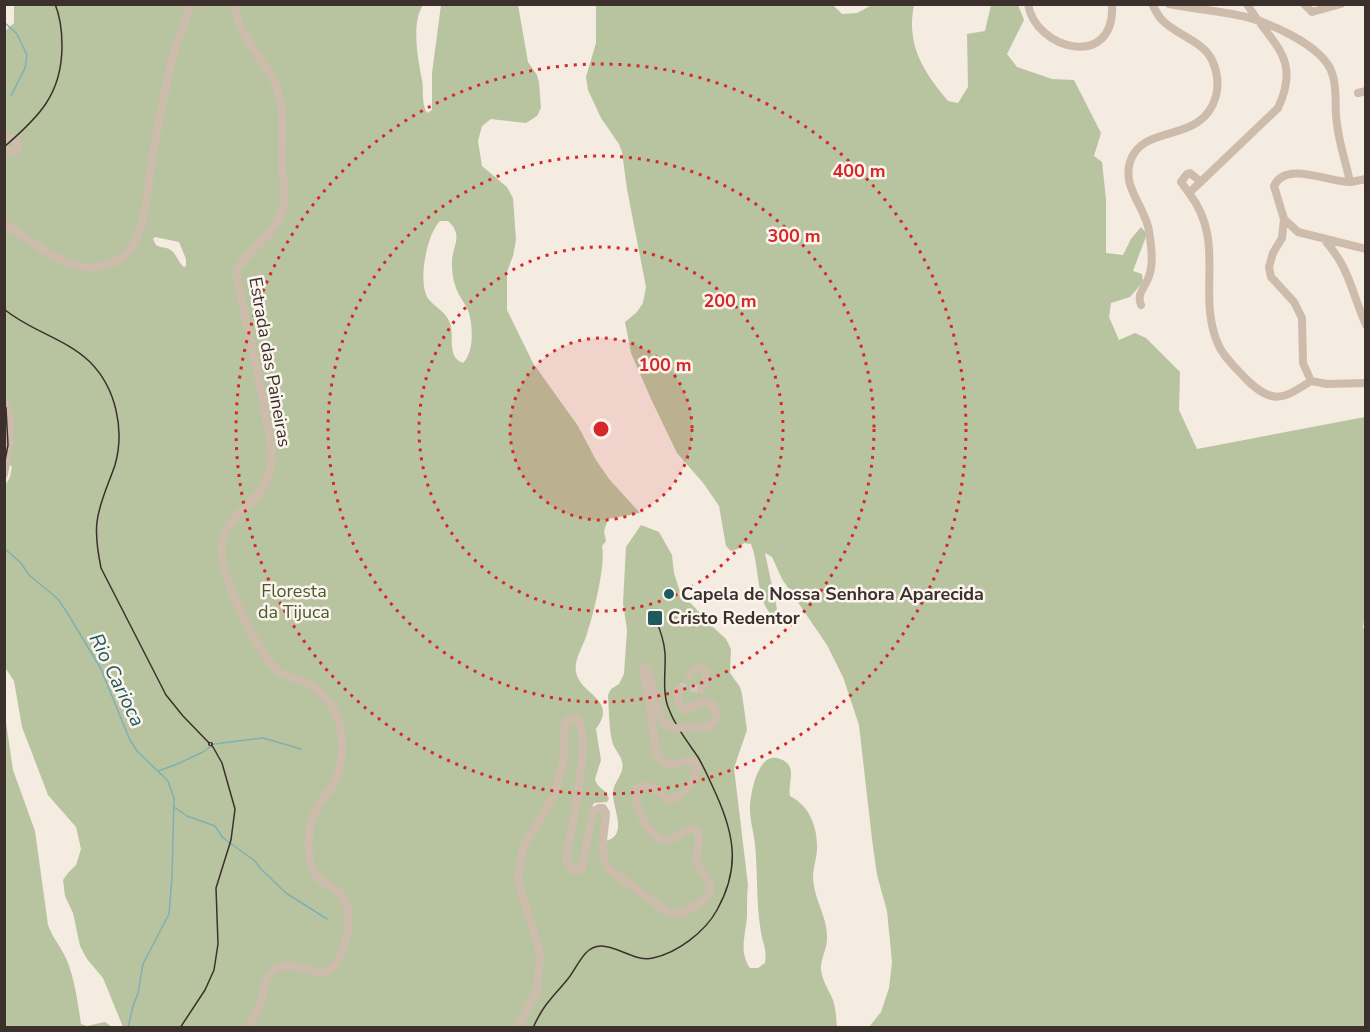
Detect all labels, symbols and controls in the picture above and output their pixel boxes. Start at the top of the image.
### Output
text: 400 m [832,159,886,183]
text: 300 m [767,224,821,248]
street label: Estrada das Paineiras [243,275,297,449]
text: 200 m [703,289,757,313]
text: 100 m [638,353,692,377]
centre of rings [591,419,611,439]
park label: Floresta da Tijuca [258,579,330,624]
place label: Capela de Nossa Senhora Aparecida [681,582,984,606]
marker: Capela de Nossa Senhora Aparecida [662,587,676,601]
place label: Cristo Redentor [668,606,800,630]
marker: Cristo Redentor [646,609,664,627]
water label: Rio Carioca [83,629,151,731]

